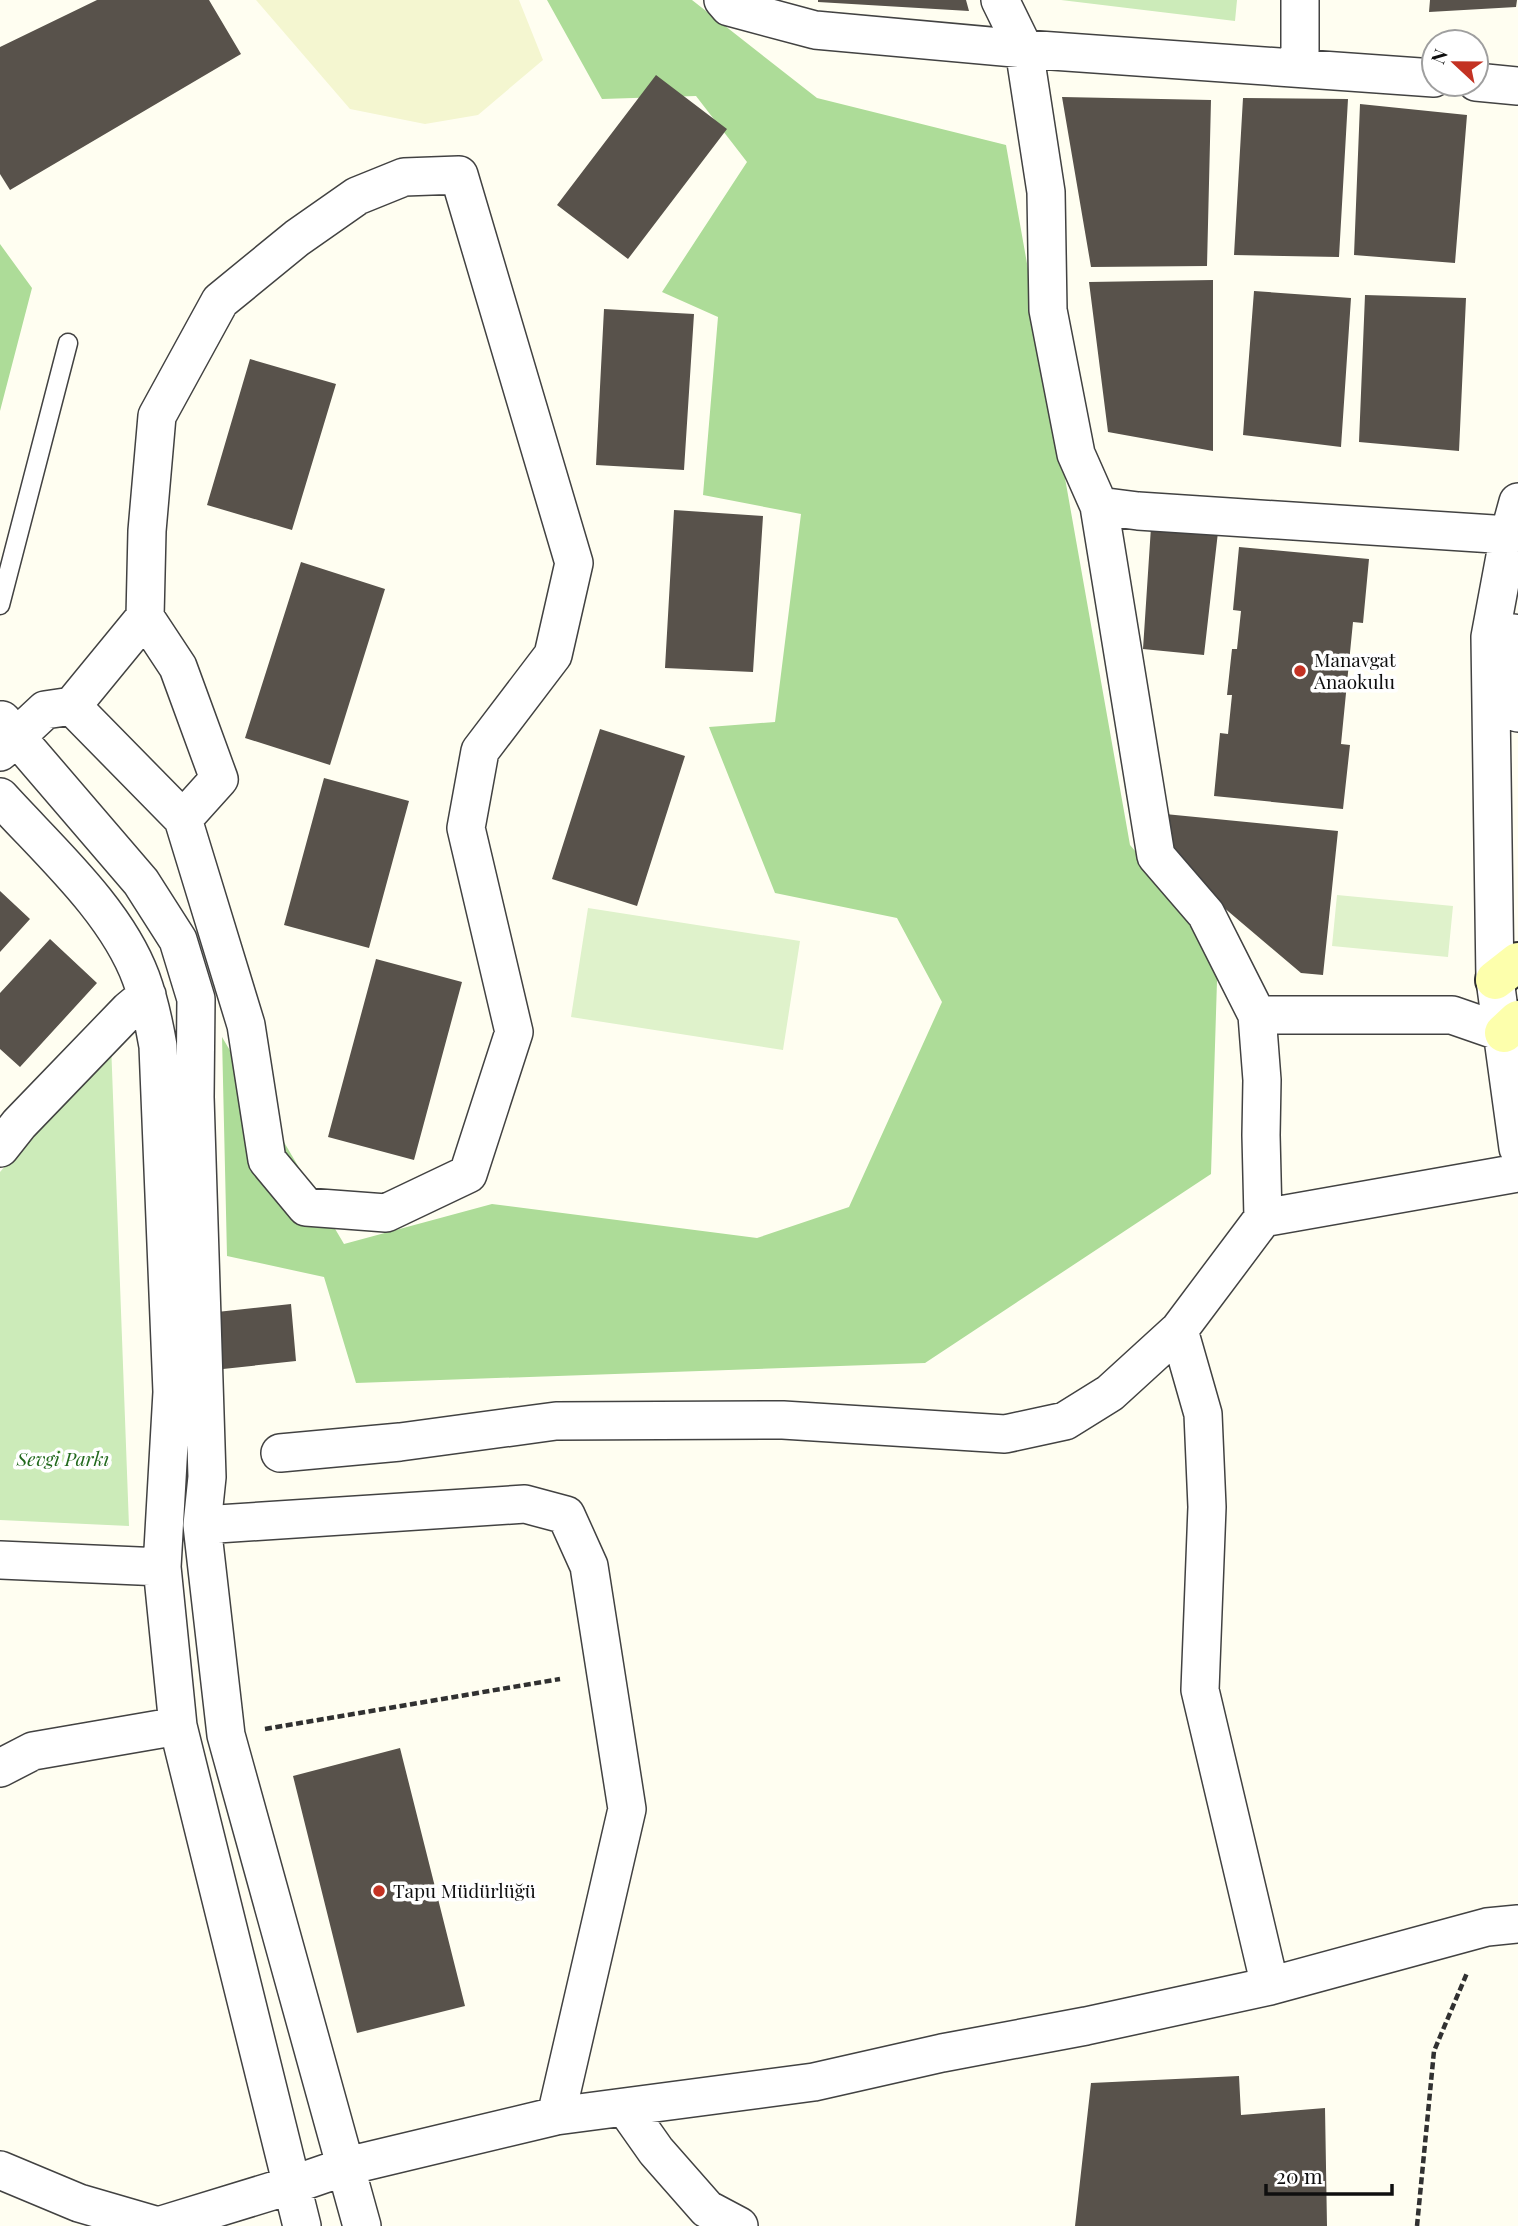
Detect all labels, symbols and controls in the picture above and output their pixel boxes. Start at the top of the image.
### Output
north arrow [1420,28,1490,98]
text: N [1424,45,1453,67]
place label: Manavgat Anaokulu [1313,646,1396,694]
marker: Manavgat Anaokulu [1292,663,1308,679]
park label: Sevgi Parkı [16,1445,109,1471]
place label: Tapu Müdürlüğü [393,1877,536,1903]
marker: Tapu Müdürlüğü [371,1883,387,1899]
scale bar [1266,2152,1392,2196]
text: 20 m [1276,2161,1323,2189]

